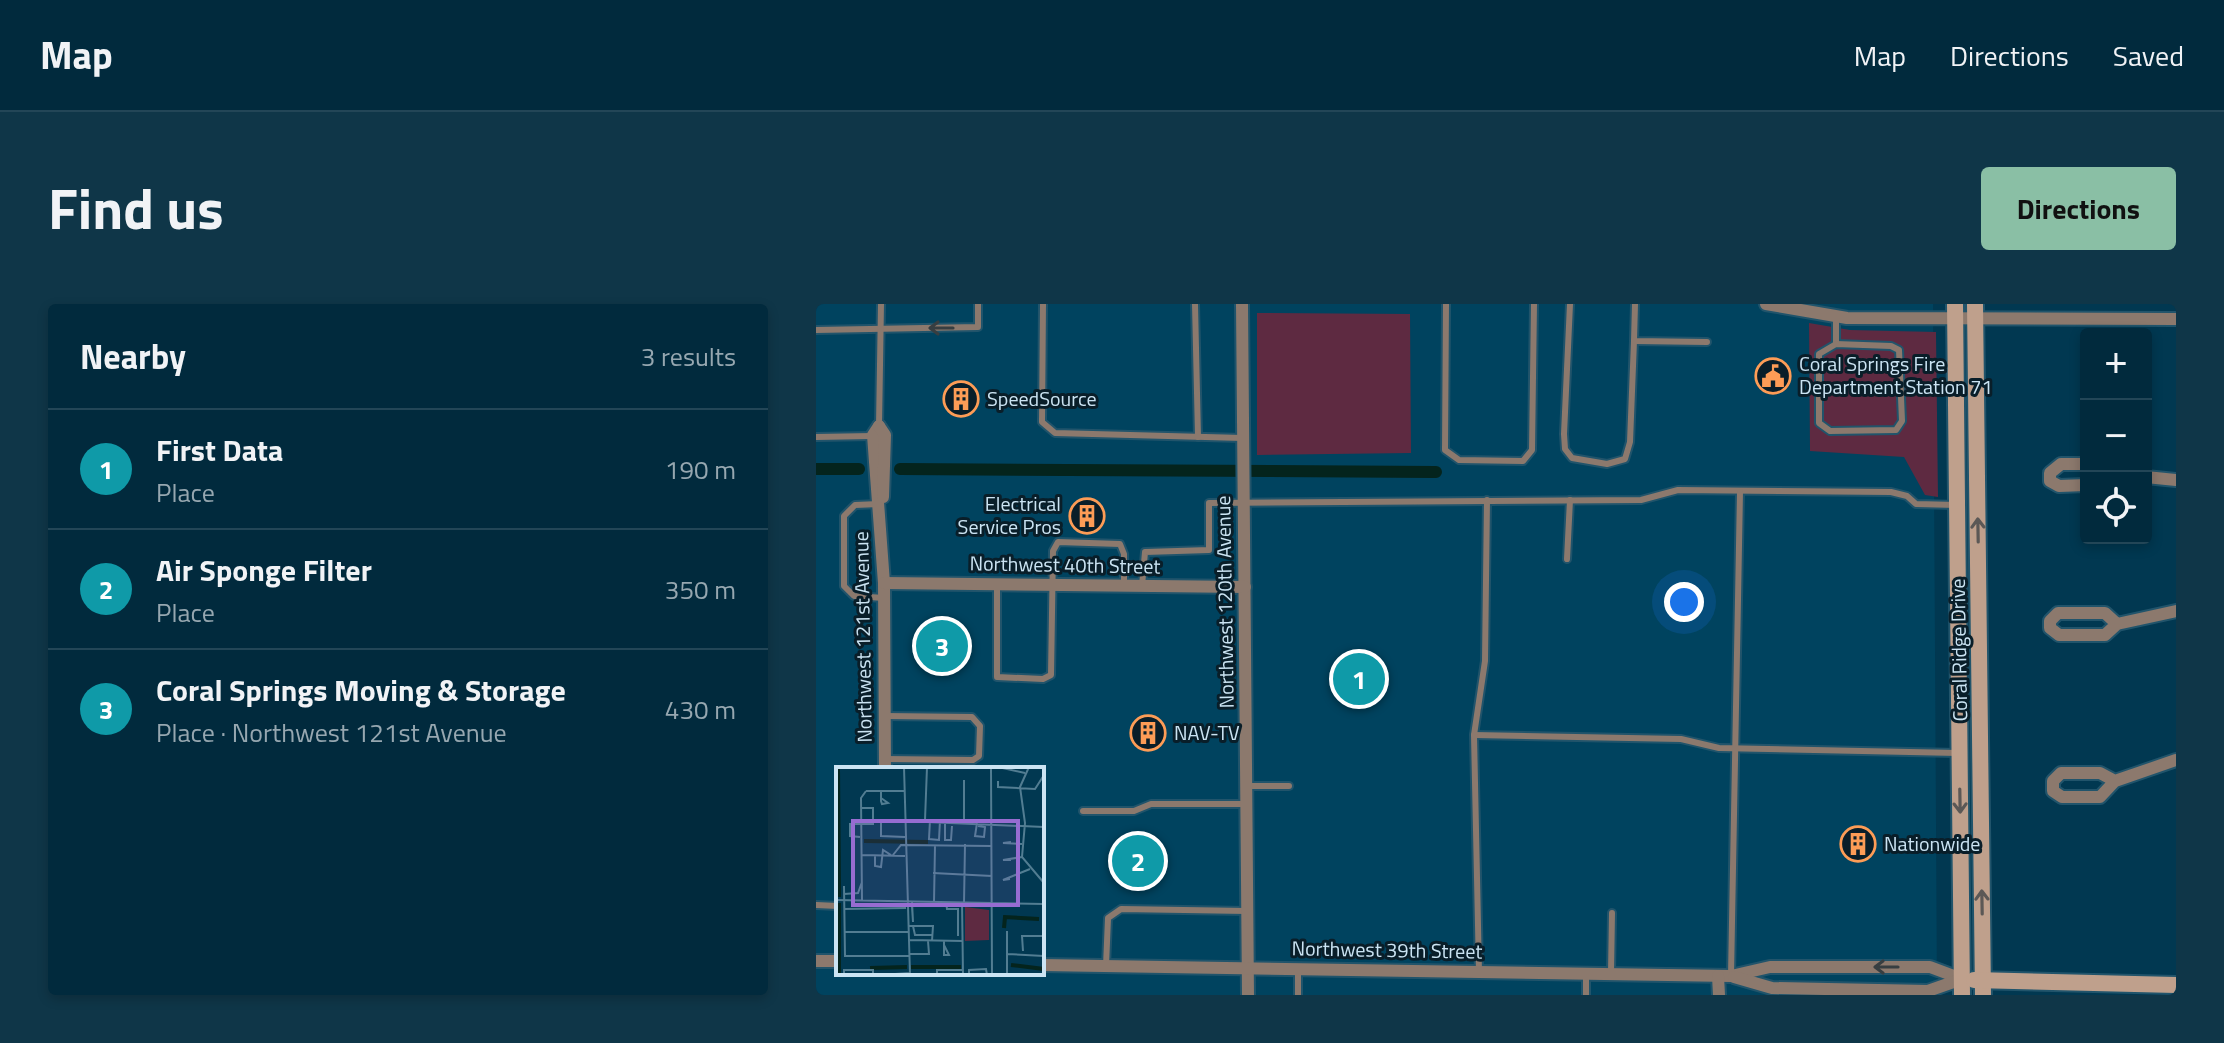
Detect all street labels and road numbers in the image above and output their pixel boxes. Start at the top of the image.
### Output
street label: Northwest 120th Avenue [1207,495,1242,709]
street label: Northwest 121st Avenue [845,531,880,743]
street label: Northwest 40th Street [969,547,1161,582]
street label: Coral Ridge Drive [1942,578,1975,722]
street label: Northwest 39th Street [1291,932,1483,967]

